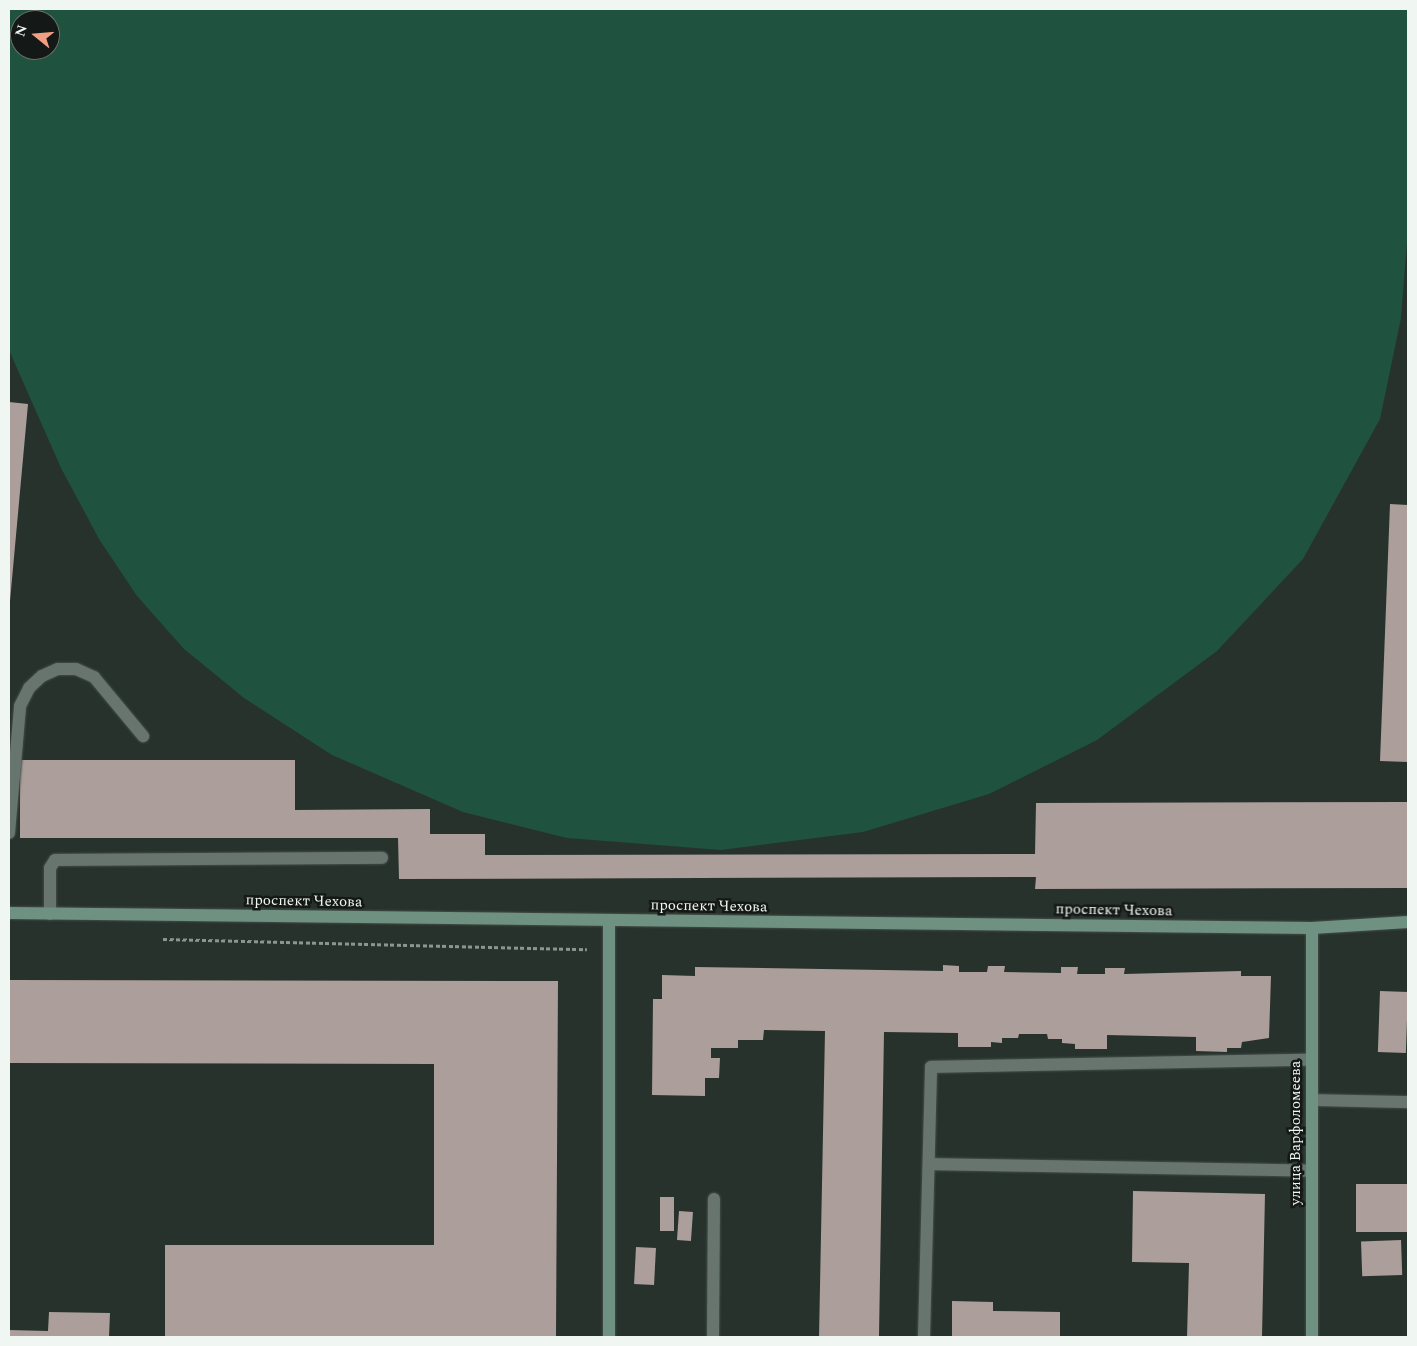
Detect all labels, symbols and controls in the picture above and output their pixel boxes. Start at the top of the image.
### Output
north arrow [10,10,60,60]
text: N [9,22,33,39]
street label: проспект Чехова [245,891,363,911]
street label: проспект Чехова [650,896,768,916]
street label: проспект Чехова [1055,900,1173,920]
street label: улица Варфоломеева [1287,1061,1305,1205]

